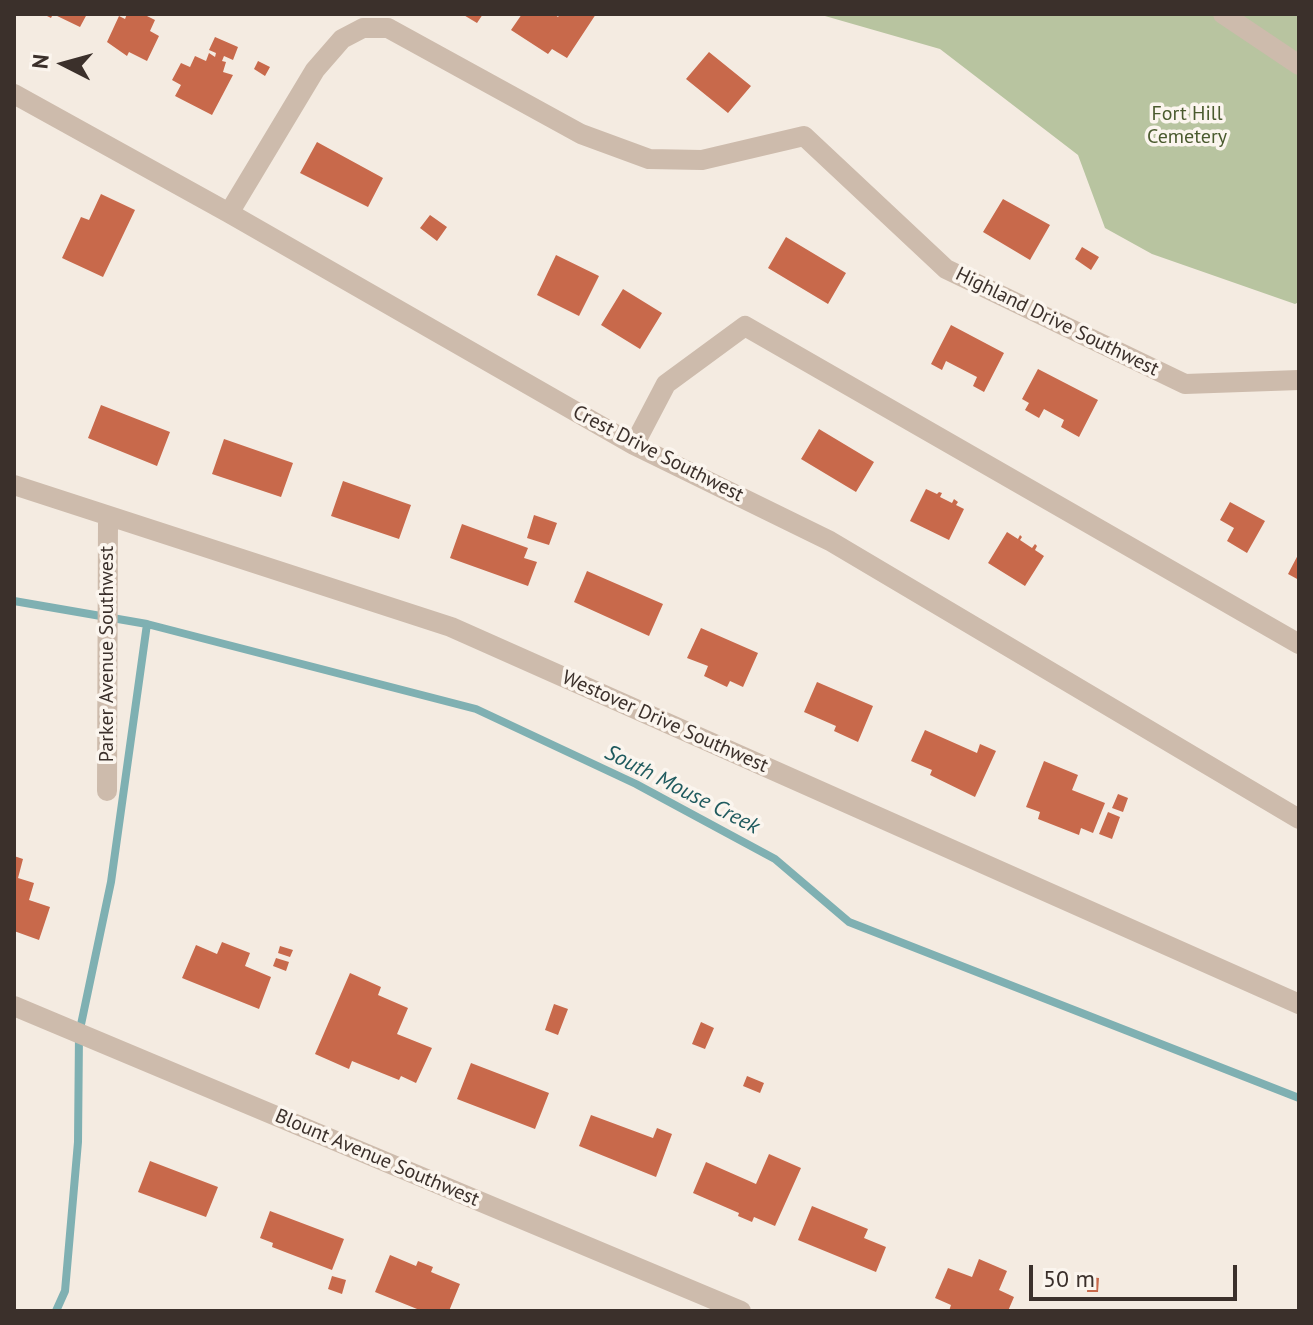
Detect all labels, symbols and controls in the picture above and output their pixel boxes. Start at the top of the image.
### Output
north arrow [24,24,104,104]
text: N [25,53,55,70]
park label: Fort Hill Cemetery [1147,102,1227,149]
street label: Highland Drive Southwest [951,262,1163,382]
street label: Crest Drive Southwest [569,401,747,507]
street label: Parker Avenue Southwest [95,546,119,762]
street label: Westover Drive Southwest [558,666,772,778]
water label: South Mouse Creek [600,740,764,840]
street label: Blount Avenue Southwest [271,1104,483,1212]
scale bar [1033,1249,1241,1299]
text: 50 m [1043,1263,1095,1294]

